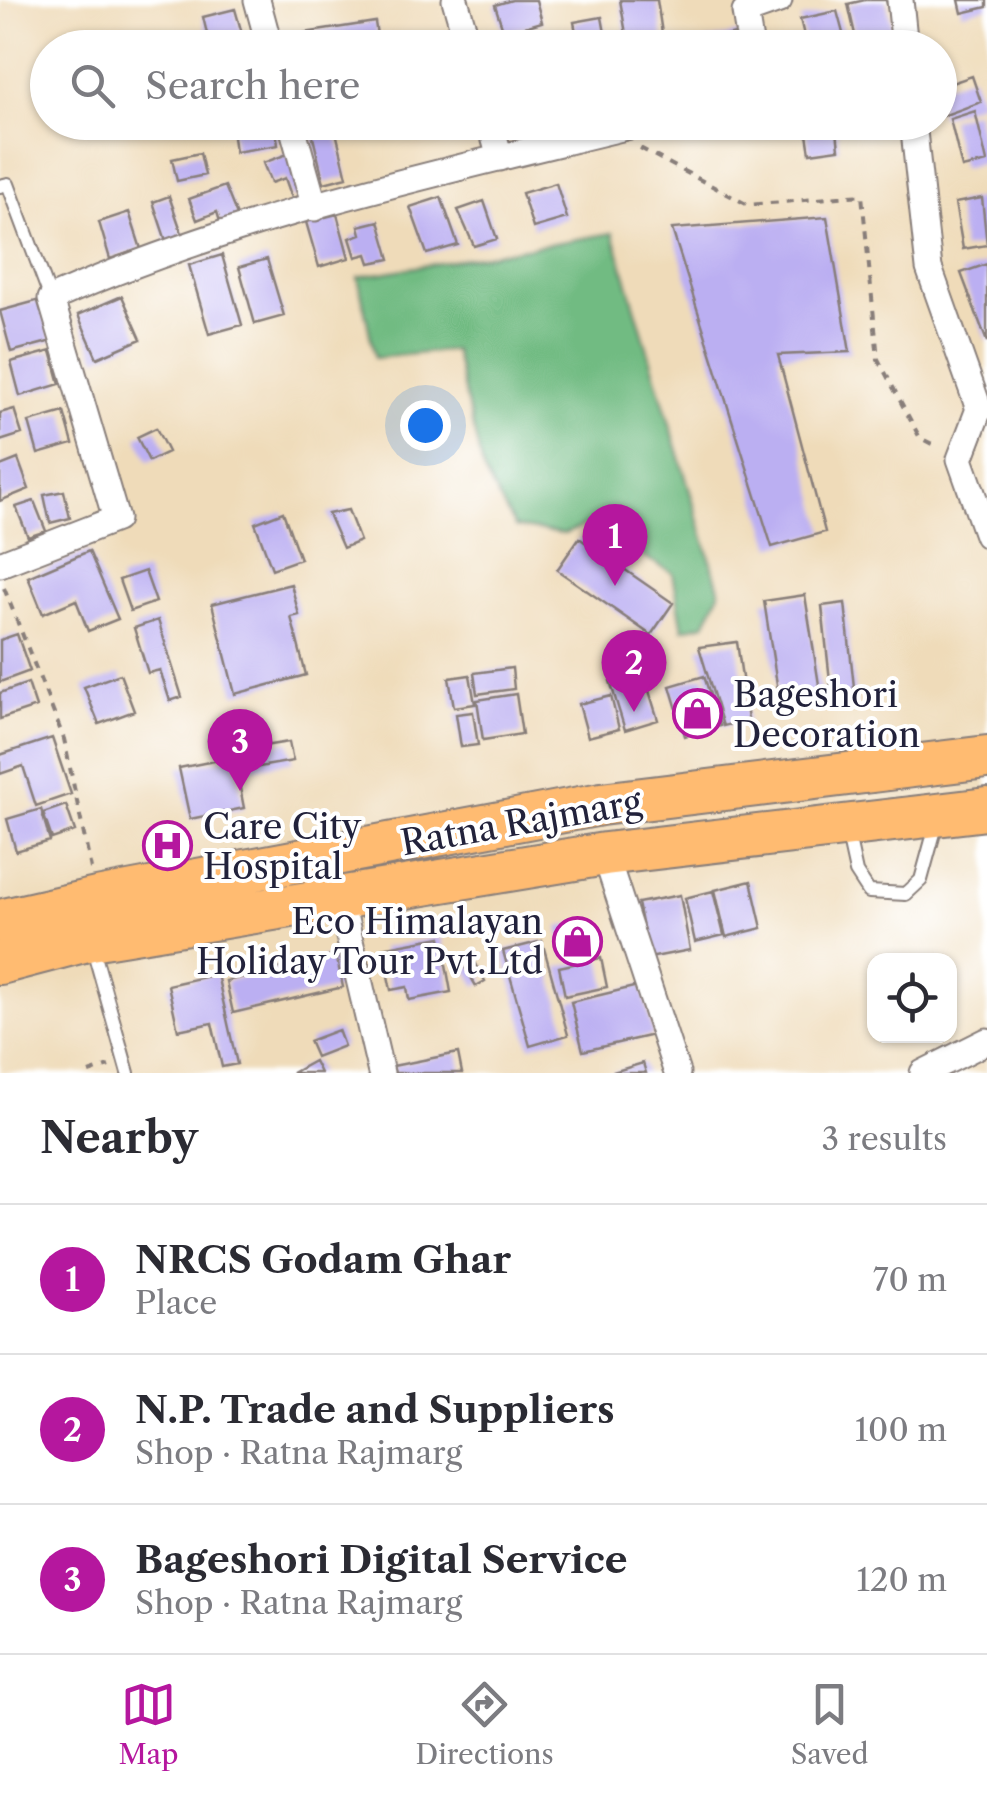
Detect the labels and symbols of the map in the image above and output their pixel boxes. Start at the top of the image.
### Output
your location [400,400,451,451]
pin: 1 [582,504,648,586]
pin: 2 [602,630,666,712]
place label: Bageshori Decoration [733,673,920,756]
shop icon: Bageshori Decoration [672,688,724,740]
pin: 3 [208,708,272,791]
street label: Ratna Rajmarg [397,780,645,864]
place label: Care City Hospital [203,805,362,888]
hospital icon: Care City Hospital [142,820,194,872]
place label: Eco Himalayan Holiday Tour Pvt.Ltd [196,900,543,983]
shop icon: Eco Himalayan Holiday Tour Pvt.Ltd [552,915,604,967]

